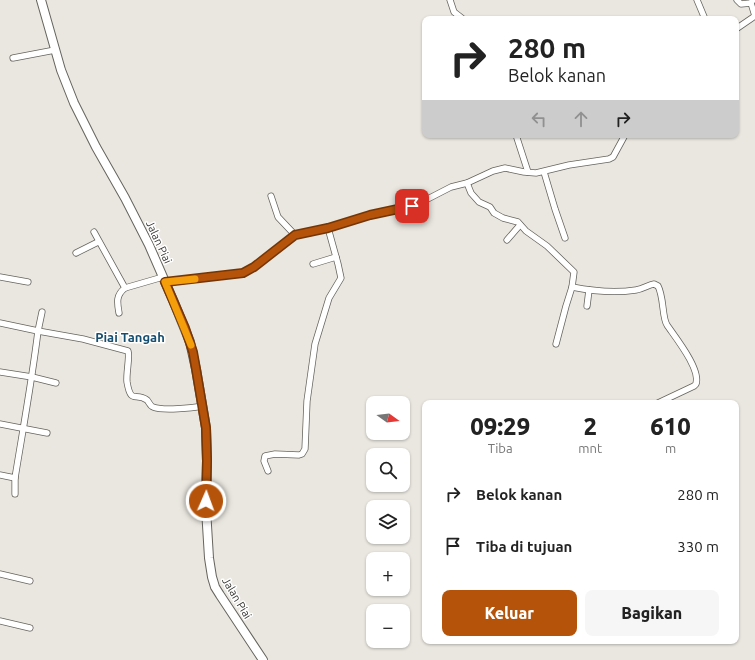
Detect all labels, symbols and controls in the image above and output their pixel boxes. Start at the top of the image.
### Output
icon: right [442,32,494,84]
text: 280 m [508,32,586,63]
text: Belok kanan [508,65,606,85]
icon: left [528,108,550,130]
icon: ahead [570,108,592,130]
icon: right [612,108,634,130]
pin [395,189,429,223]
icon: arrive [401,195,423,217]
street label: Jalan Piai [144,219,174,265]
district label: Piai Tangah [95,330,165,344]
north arrow [366,396,410,440]
map controls [366,396,410,648]
text: 09:29 [470,413,530,440]
text: 2 [583,413,597,440]
text: 610 [650,413,691,440]
text: Tiba [488,441,513,455]
text: mnt [578,441,602,455]
text: m [665,441,676,455]
button: search [366,448,410,492]
position arrow [185,480,227,522]
icon: right [442,483,464,505]
text: Belok kanan [476,486,562,503]
text: 280 m [677,486,719,503]
button: layers [366,500,410,544]
icon: arrive [442,535,464,557]
text: Tiba di tujuan [476,538,572,555]
text: 330 m [677,538,719,555]
button: + [366,552,410,596]
street label: Jalan Piai [220,575,254,621]
button: Keluar [442,590,577,636]
button: Bagikan [585,590,719,636]
button: − [366,604,410,648]

